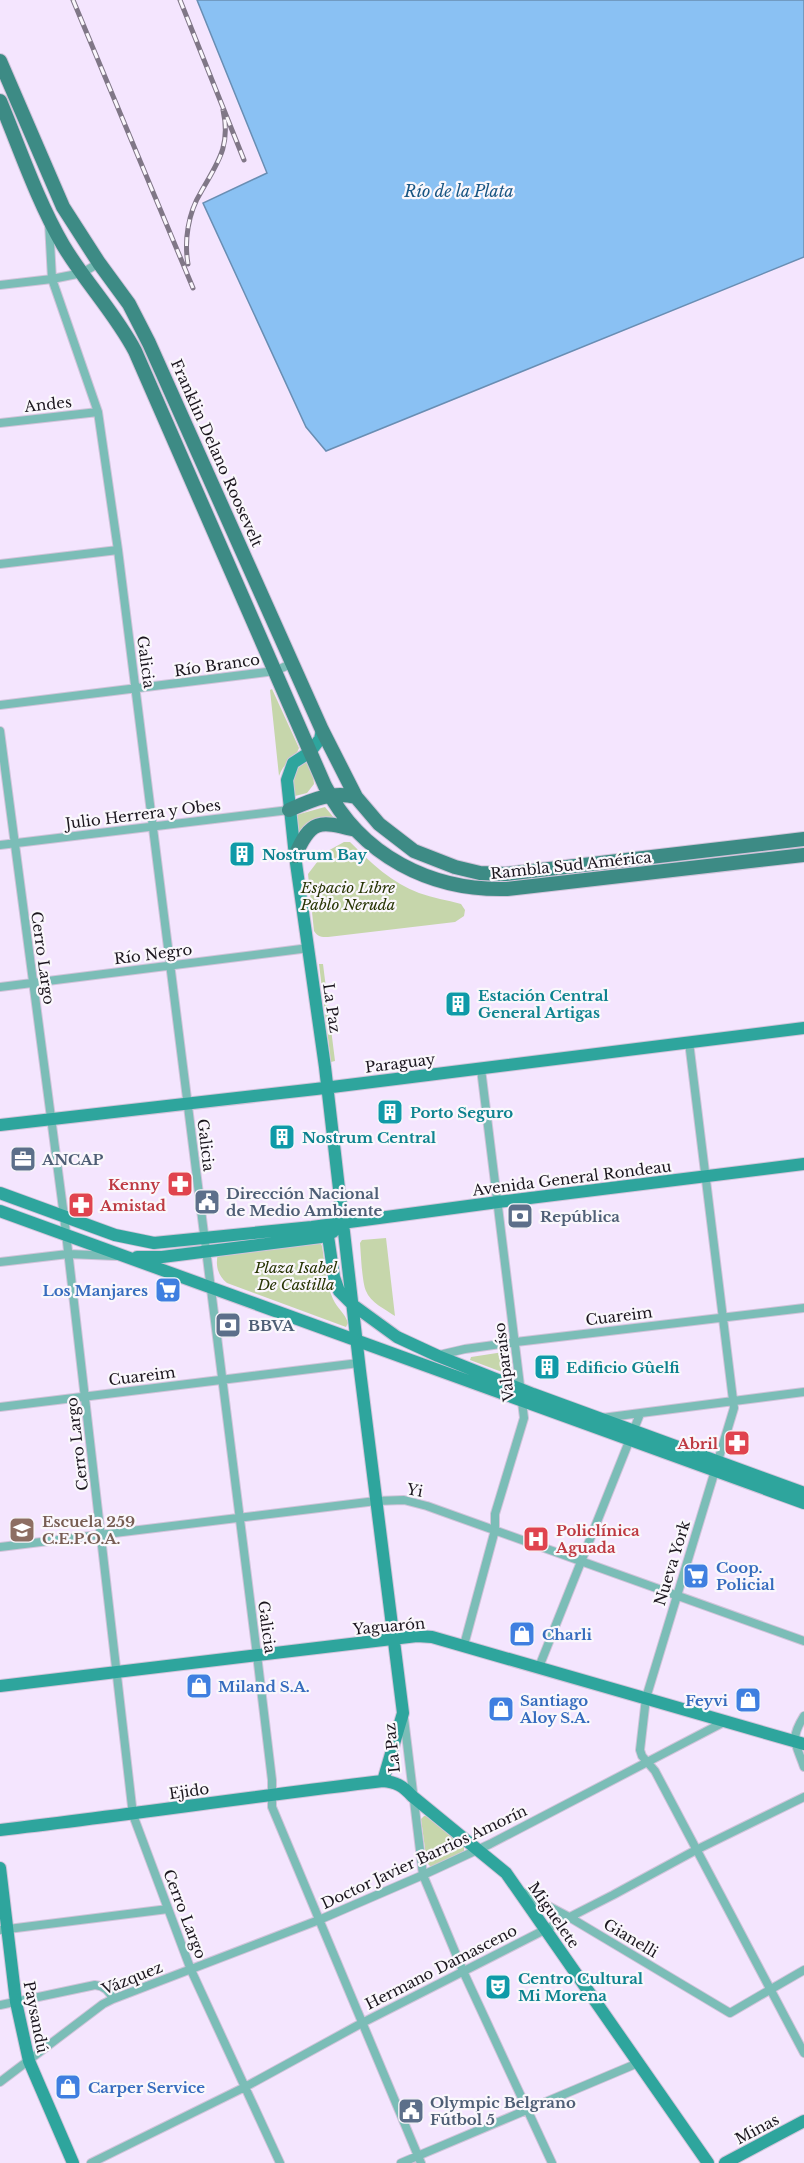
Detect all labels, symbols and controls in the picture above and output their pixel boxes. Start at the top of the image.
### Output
water label: Río de la Plata [403,181,514,201]
street label: Franklin Delano Roosevelt [167,356,267,550]
street label: Andes [22,392,73,416]
street label: Galicia [133,635,159,690]
street label: Río Branco [173,650,261,680]
street label: Julio Herrera y Obes [62,795,222,833]
building icon: Nostrum Bay [227,839,257,869]
place label: Nostrum Bay [262,845,367,864]
street label: Rambla Sud América [490,847,653,883]
park label: Espacio Libre Pablo Neruda [300,878,395,914]
street label: Cerro Largo [27,910,59,1006]
street label: Río Negro [113,940,193,968]
street label: La Paz [319,982,345,1034]
place label: Estación Central General Artigas [478,986,609,1022]
building icon: Estación Central General Artigas [443,989,473,1019]
street label: Paraguay [364,1049,437,1077]
building icon: Porto Seguro [375,1097,405,1127]
place label: Porto Seguro [410,1103,513,1122]
street label: Galicia [193,1118,219,1173]
building icon: Nostrum Central [267,1122,297,1152]
place label: Nostrum Central [302,1128,437,1147]
office icon: ANCAP [8,1144,38,1174]
place label: ANCAP [41,1150,104,1169]
street label: Avenida General Rondeau [470,1156,673,1200]
pharmacy icon: Kenny [165,1169,195,1199]
place label: Kenny [108,1175,160,1194]
place label: Dirección Nacional de Medio Ambiente [226,1184,383,1220]
public building icon: Dirección Nacional de Medio Ambiente [192,1187,222,1217]
pharmacy icon: Amistad [66,1190,96,1220]
place label: Amistad [99,1196,166,1215]
bank icon: República [505,1201,535,1231]
place label: República [540,1207,620,1226]
park label: Plaza Isabel De Castilla [253,1258,338,1294]
supermarket icon: Los Manjares [153,1275,183,1305]
place label: Los Manjares [42,1281,148,1300]
street label: Cuareim [584,1302,654,1330]
bank icon: BBVA [213,1310,243,1340]
place label: BBVA [248,1316,295,1335]
street label: Valparaíso [490,1321,518,1403]
building icon: Edificio Gûelfi [532,1352,562,1382]
place label: Edificio Gûelfi [566,1358,680,1377]
street label: Cuareim [107,1362,177,1390]
street label: Cerro Largo [62,1396,92,1492]
pharmacy icon: Abril [722,1428,752,1458]
place label: Abril [677,1434,719,1453]
street label: Yi [404,1479,425,1501]
place label: Escuela 259 C.E.P.O.A. [42,1512,135,1548]
school or university icon: Escuela 259 C.E.P.O.A. [7,1515,37,1545]
street label: Nueva York [650,1517,694,1608]
place label: Policlínica Aguada [555,1521,640,1557]
hospital icon: Policlínica Aguada [521,1524,551,1554]
place label: Coop. Policial [716,1558,776,1594]
supermarket icon: Coop. Policial [681,1561,711,1591]
street label: Galicia [254,1600,280,1655]
street label: Yaguarón [351,1613,426,1639]
shop icon: Charli [507,1619,537,1649]
place label: Charli [542,1625,592,1644]
shop icon: Miland S.A. [184,1671,214,1701]
place label: Miland S.A. [218,1677,310,1696]
shop icon: Feyvi [733,1685,763,1715]
place label: Santiago Aloy S.A. [519,1691,590,1727]
place label: Feyvi [685,1691,729,1710]
shop icon: Santiago Aloy S.A. [486,1694,516,1724]
street label: La Paz [380,1722,404,1774]
street label: Ejido [168,1779,211,1803]
street label: Doctor Javier Barrios Amorín [318,1801,530,1913]
street label: Cerro Largo [159,1867,211,1961]
street label: Miguelete [524,1878,584,1952]
street label: Gianelli [600,1914,662,1962]
street label: Hermano Damasceno [362,1920,520,2014]
street label: Vázquez [98,1957,165,1999]
place label: Centro Cultural Mi Morena [518,1969,644,2005]
theatre icon: Centro Cultural Mi Morena [483,1972,513,2002]
street label: Paysandú [20,1979,52,2055]
shop icon: Carper Service [53,2072,83,2102]
place label: Carper Service [88,2078,205,2097]
place label: Olympic Belgrano Fútbol 5 [430,2093,576,2129]
public building icon: Olympic Belgrano Fútbol 5 [396,2096,426,2126]
street label: Minas [732,2110,782,2148]

